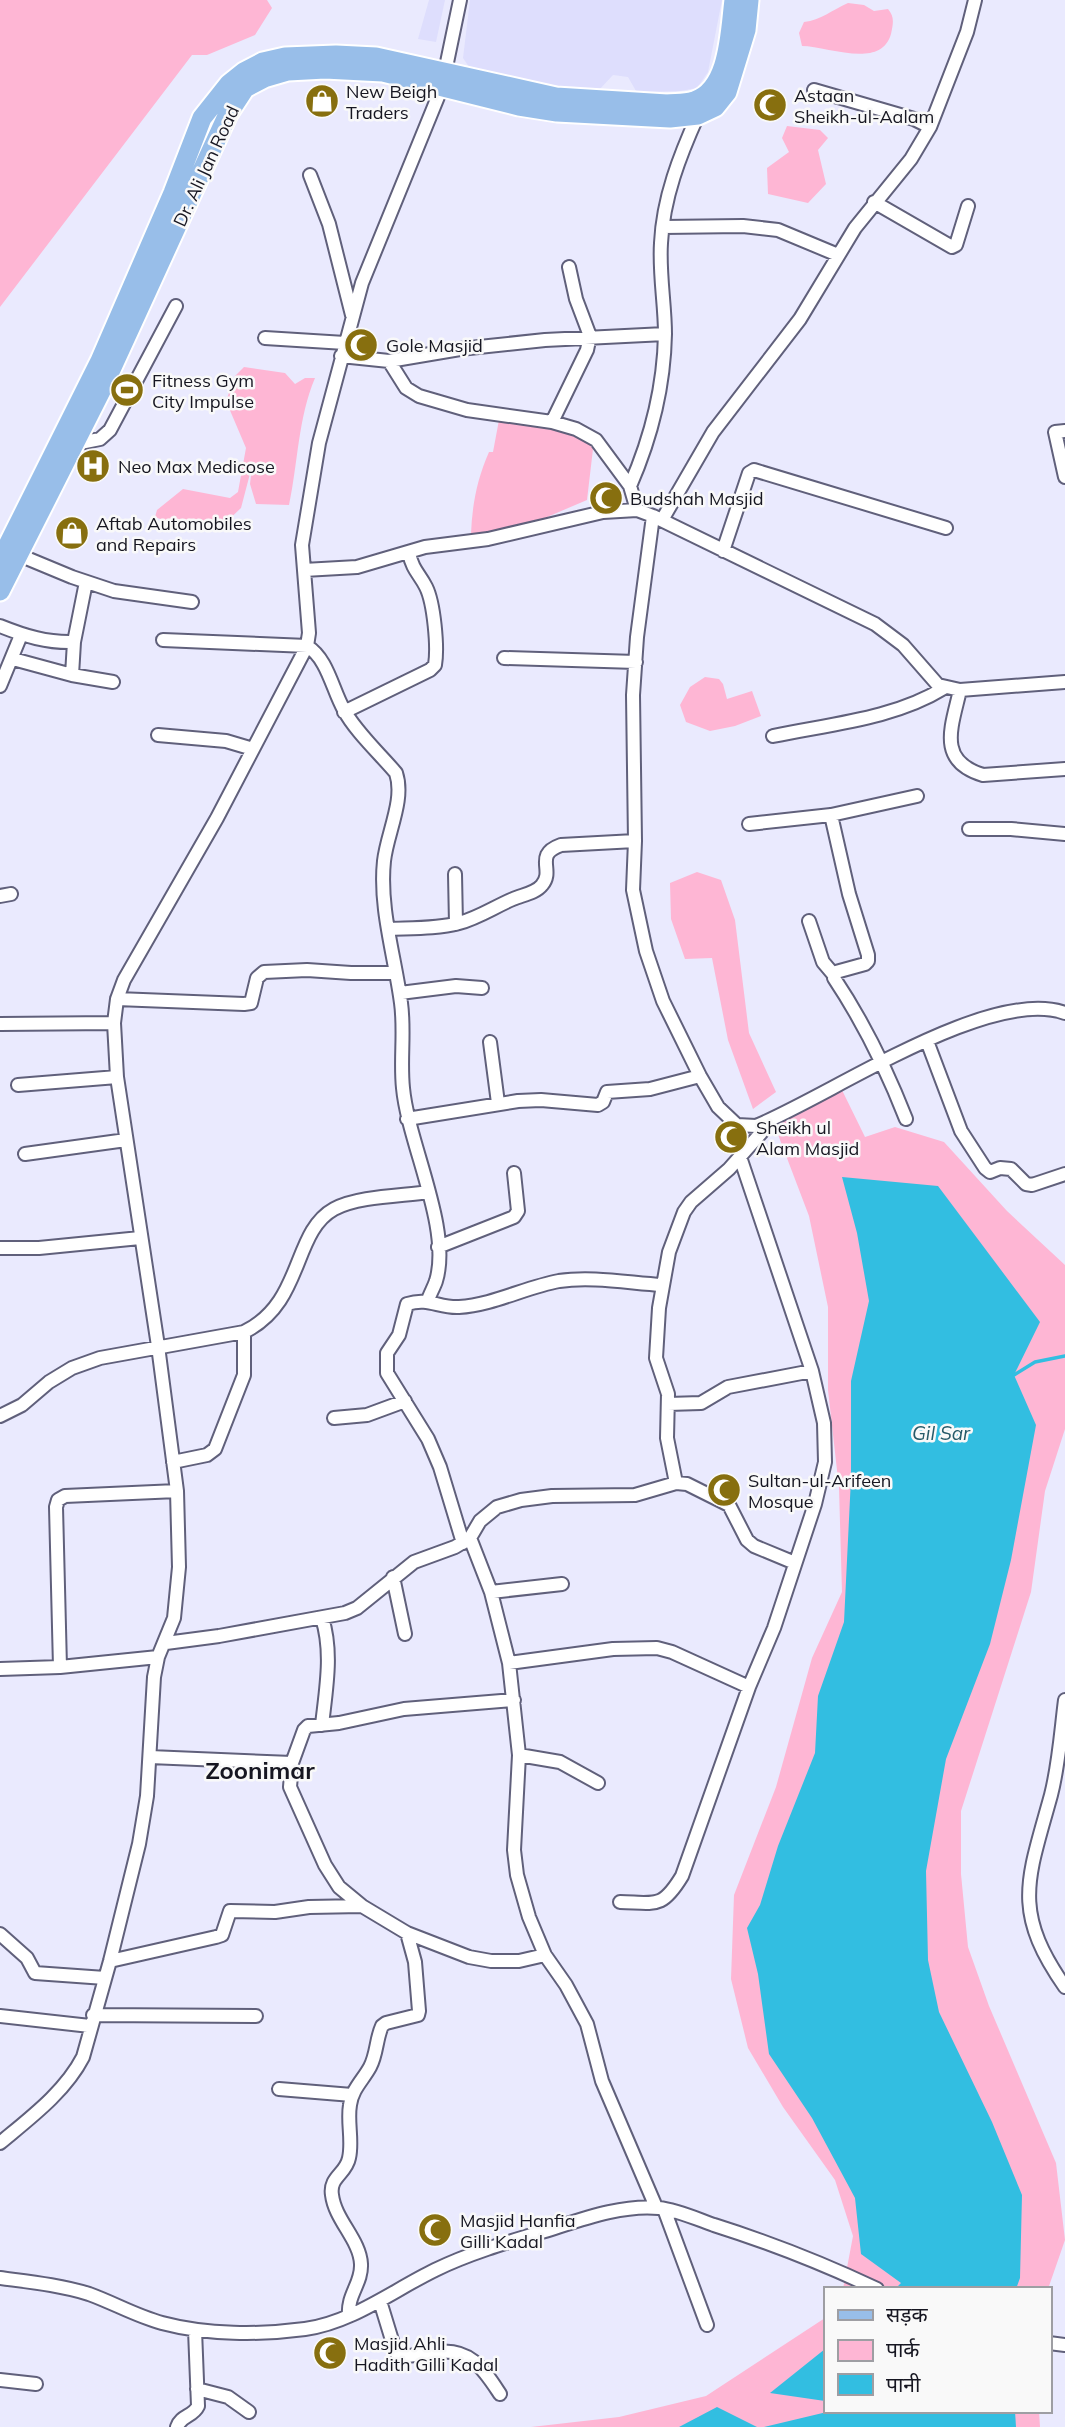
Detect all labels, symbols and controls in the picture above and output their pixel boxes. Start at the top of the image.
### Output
place label: New Beigh Traders [346,80,437,124]
shop icon: New Beigh Traders [303,82,341,120]
place label: Astaan Sheikh-ul-Aalam [794,84,934,128]
mosque icon: Astaan Sheikh-ul-Aalam [751,86,789,124]
street label: Dr. Ali Jan Road [168,102,244,230]
mosque icon: Gole Masjid [342,326,380,364]
place label: Gole Masjid [386,334,483,357]
place label: Fitness Gym City Impulse [152,369,254,413]
sports icon: Fitness Gym City Impulse [108,371,146,409]
hospital icon: Neo Max Medicose [74,447,112,485]
place label: Neo Max Medicose [118,455,275,478]
mosque icon: Budshah Masjid [587,479,625,517]
place label: Budshah Masjid [630,487,764,510]
place label: Aftab Automobiles and Repairs [96,512,252,556]
shop icon: Aftab Automobiles and Repairs [53,514,91,552]
place label: Sheikh ul Alam Masjid [756,1116,859,1160]
mosque icon: Sheikh ul Alam Masjid [712,1118,750,1156]
water label: Gil Sar [912,1421,971,1445]
place label: Sultan-ul-Arifeen Mosque [748,1469,891,1513]
mosque icon: Sultan-ul-Arifeen Mosque [705,1471,743,1509]
district label: Zoonimar [205,1755,315,1785]
place label: Masjid Hanfia Gilli Kadal [460,2209,576,2253]
mosque icon: Masjid Hanfia Gilli Kadal [416,2211,454,2249]
legend [824,2287,1051,2413]
text: सड़क [886,2301,928,2327]
place label: Masjid Ahli Hadith Gilli Kadal [354,2332,498,2376]
mosque icon: Masjid Ahli Hadith Gilli Kadal [311,2334,349,2372]
text: पार्क [886,2336,920,2362]
text: पानी [886,2371,921,2397]

